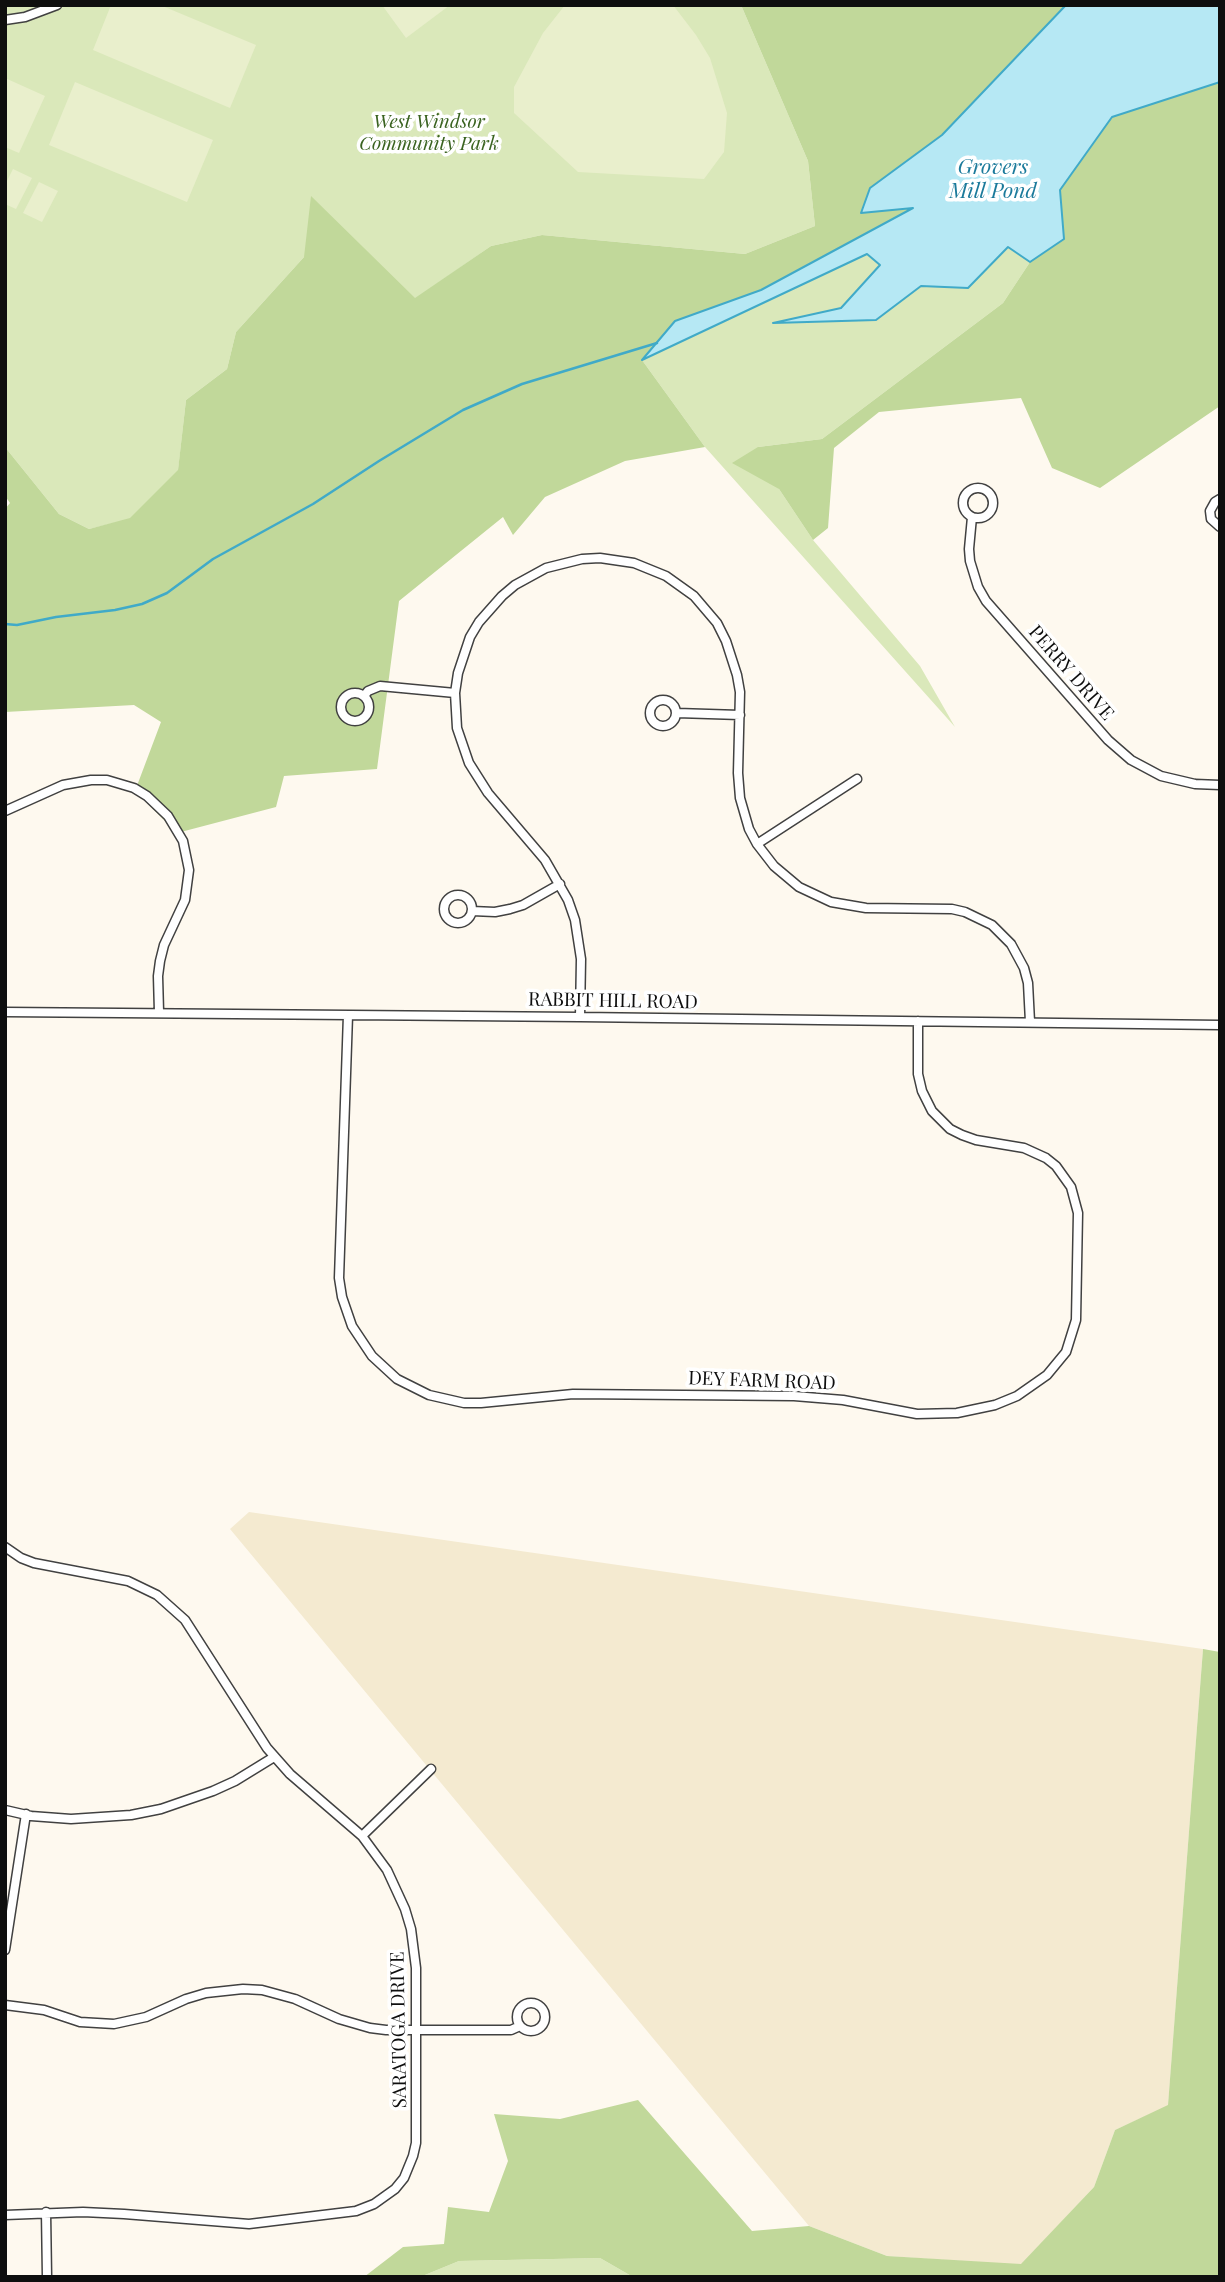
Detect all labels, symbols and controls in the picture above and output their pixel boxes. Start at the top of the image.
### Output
park label: West Windsor Community Park [359,111,499,155]
water label: Grovers Mill Pond [949,154,1037,204]
street label: PERRY DRIVE [1024,621,1118,725]
street label: RABBIT HILL ROAD [528,988,698,1014]
street label: DEY FARM ROAD [688,1367,836,1395]
street label: SARATOGA DRIVE [386,1951,412,2109]

